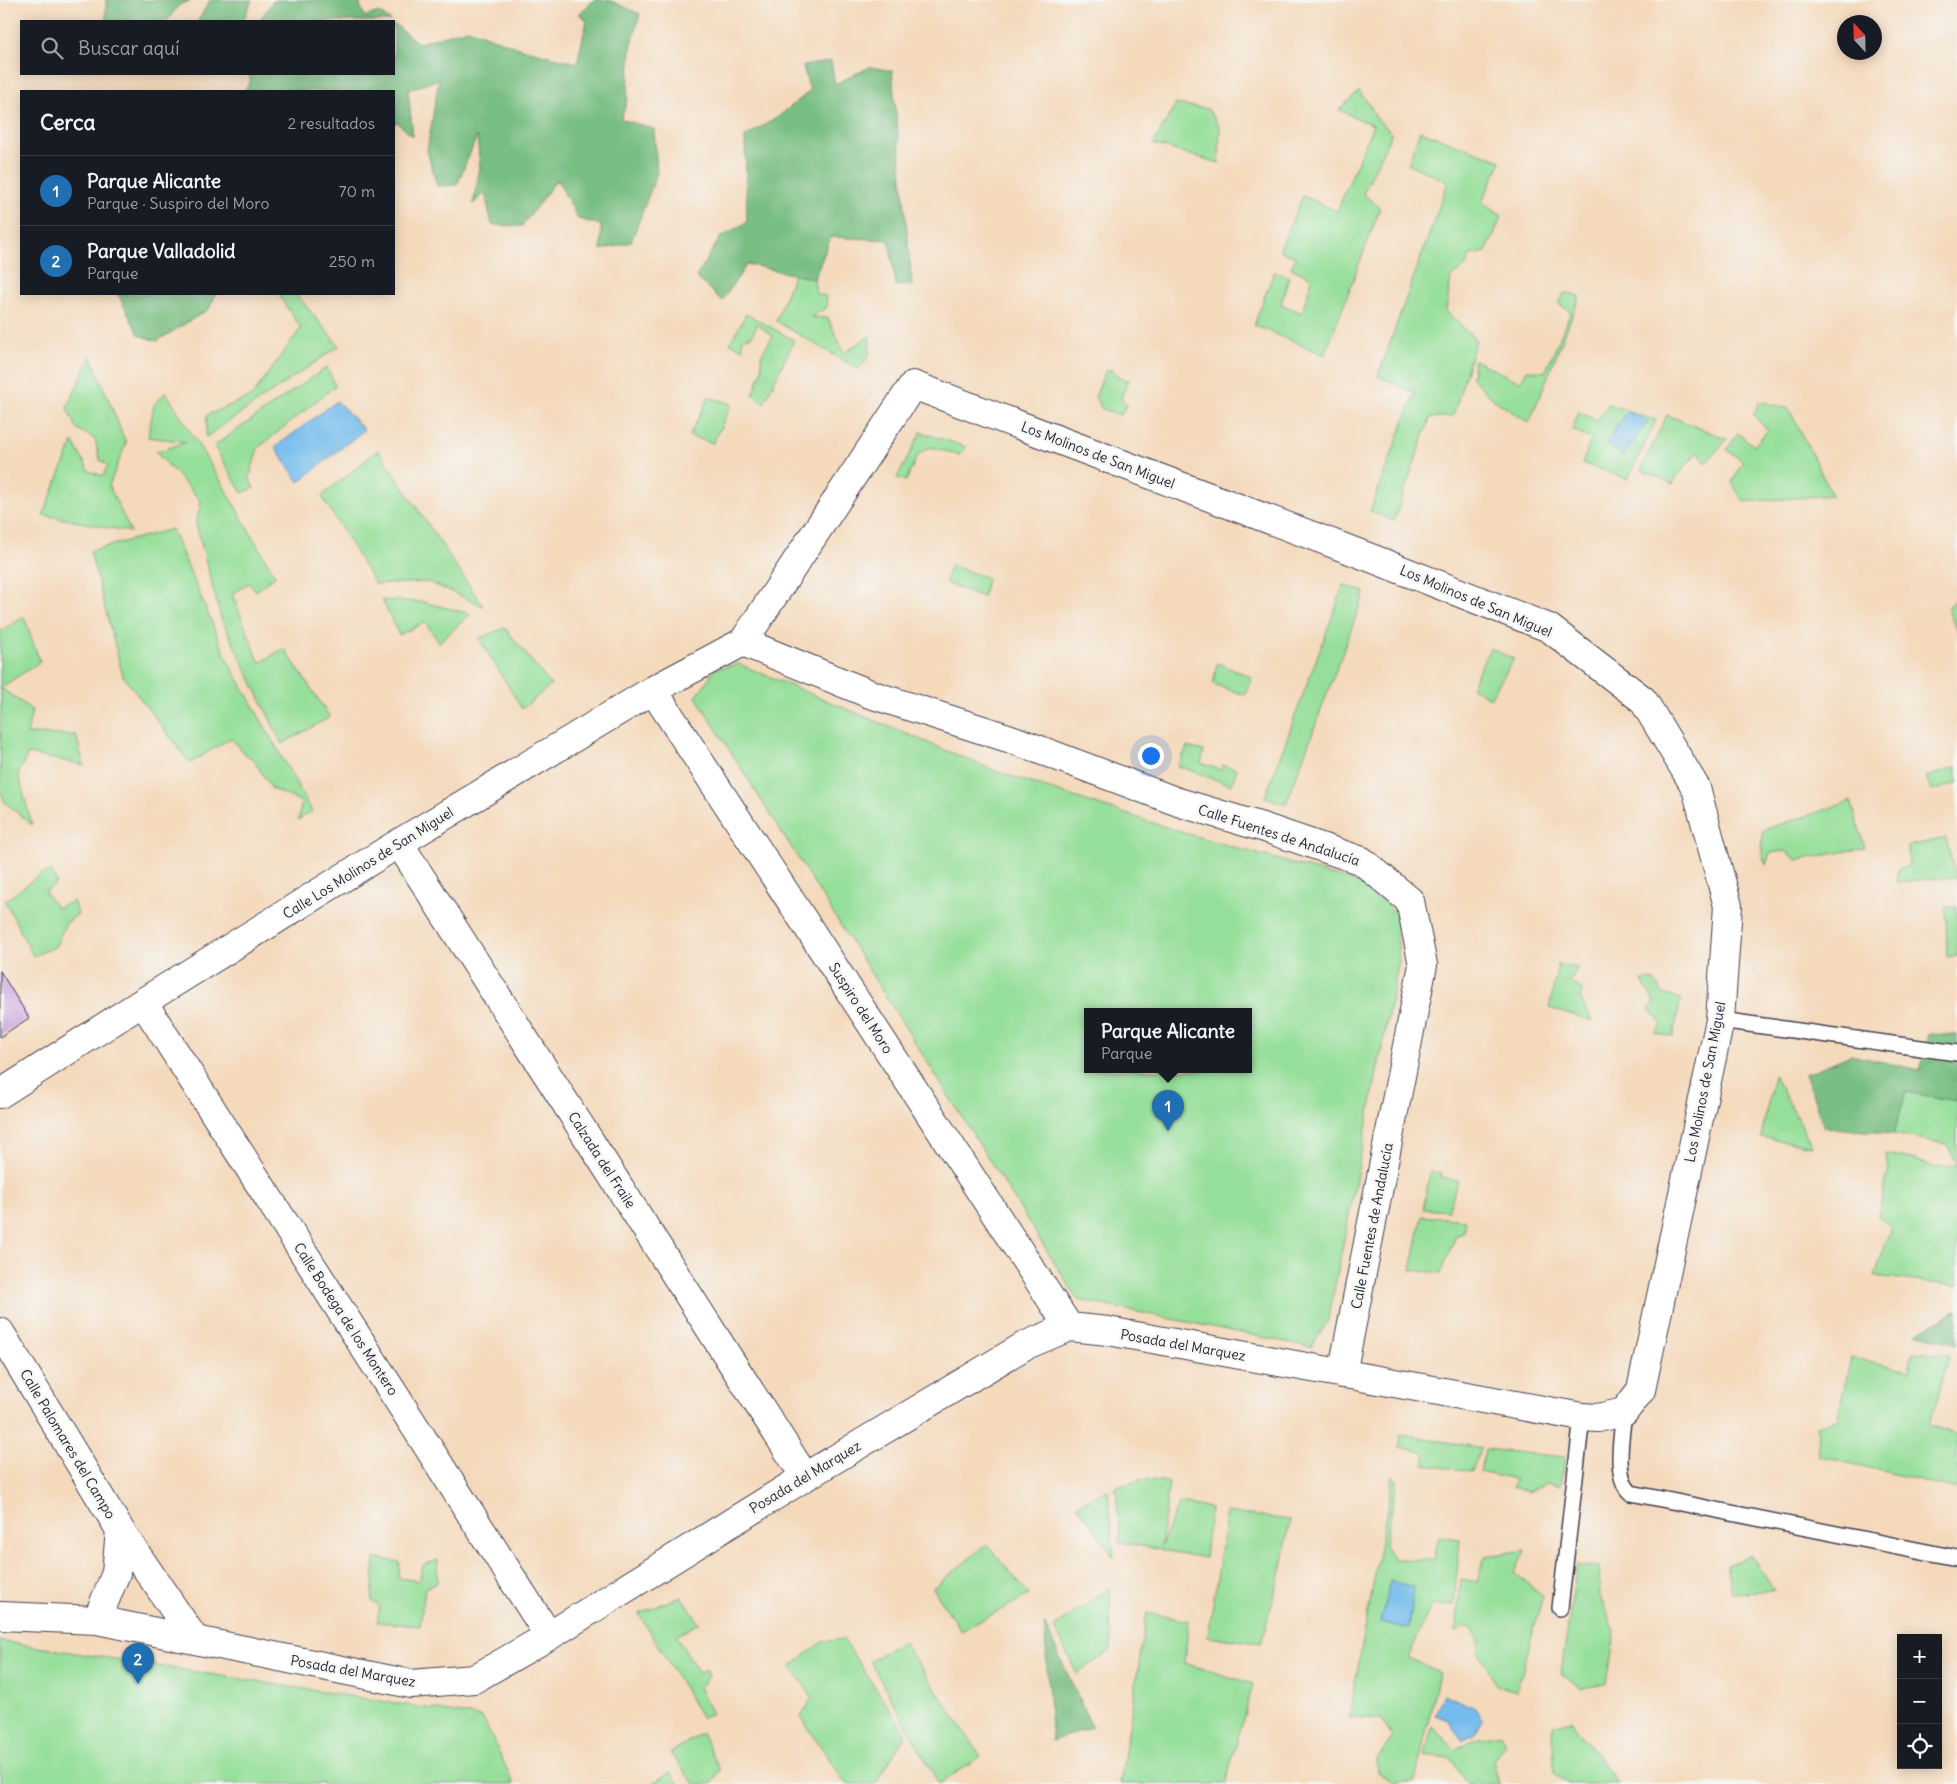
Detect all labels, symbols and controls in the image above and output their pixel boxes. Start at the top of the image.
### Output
north arrow [1837,15,1882,60]
search box [20,20,395,75]
icon: search [38,34,66,62]
text: Buscar aquí [78,36,179,60]
text: Cerca [40,109,95,136]
text: 2 resultados [287,113,375,133]
text: Parque Alicante [87,169,221,193]
text: 1 [53,181,59,201]
text: 70 m [339,181,375,201]
text: Parque · Suspiro del Moro [87,193,270,213]
text: Parque Valladolid [87,239,235,263]
text: 2 [52,251,60,271]
text: 250 m [329,251,375,271]
text: Parque [87,263,138,283]
street label: Los Molinos de San Miguel [1019,417,1177,493]
street label: Los Molinos de San Miguel [1397,561,1555,641]
your location [1138,743,1164,769]
street label: Calle Fuentes de Andalucía [1196,800,1362,870]
street label: Calle Los Molinos de San Miguel [279,803,457,923]
street label: Suspiro del Moro [825,959,897,1057]
street label: Los Molinos de San Miguel [1681,1000,1729,1164]
popup [1084,1008,1252,1073]
text: Parque Alicante [1101,1019,1235,1043]
text: Parque [1101,1043,1152,1063]
pin: 1 [1152,1090,1184,1131]
street label: Calzada del Fraile [564,1108,640,1212]
street label: Calle Fuentes de Andalucía [1347,1141,1397,1311]
street label: Calle Bodega de los Montero [290,1239,402,1399]
street label: Posada del Marquez [1119,1325,1247,1365]
street label: Calle Palomares del Campo [16,1366,120,1522]
street label: Posada del Marquez [746,1436,864,1517]
map controls [1897,1634,1942,1769]
button: + [1897,1634,1942,1679]
pin: 2 [122,1643,154,1684]
street label: Posada del Marquez [289,1651,417,1691]
button: − [1897,1679,1942,1724]
button: locate [1897,1724,1942,1769]

